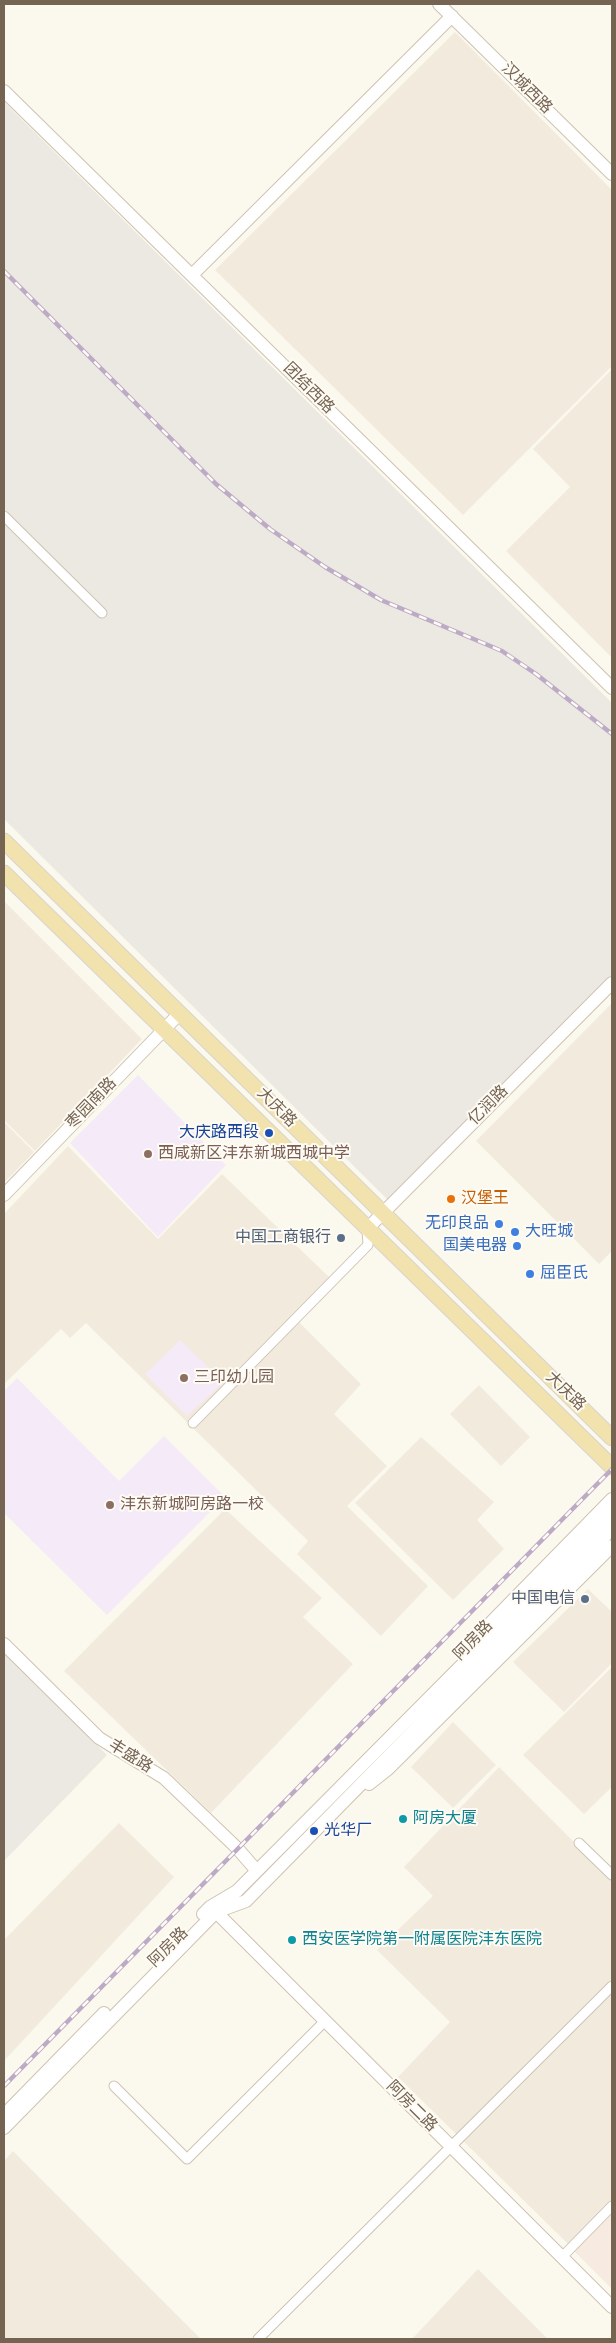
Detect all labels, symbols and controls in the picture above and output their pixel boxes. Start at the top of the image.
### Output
street label: 汉城西路 [497,60,555,118]
street label: 团结西路 [279,360,337,418]
street label: 枣园南路 [63,1074,121,1134]
street label: 亿润路 [465,1082,513,1130]
street label: 大庆路 [252,1084,300,1132]
place label: 大庆路西段 [179,1123,259,1143]
marker: 大庆路西段 [263,1127,275,1139]
place label: 西咸新区沣东新城西城中学 [158,1144,350,1164]
marker: 西咸新区沣东新城西城中学 [142,1148,154,1160]
place label: 汉堡王 [461,1189,509,1209]
marker: 汉堡王 [445,1193,457,1205]
place label: 无印良品 [425,1214,489,1234]
marker: 无印良品 [493,1218,505,1230]
place label: 大旺城 [525,1222,573,1242]
marker: 大旺城 [509,1226,521,1238]
place label: 中国工商银行 [235,1228,331,1248]
marker: 中国工商银行 [335,1232,347,1244]
place label: 国美电器 [443,1236,507,1256]
marker: 国美电器 [511,1240,523,1252]
place label: 屈臣氏 [540,1264,588,1284]
marker: 屈臣氏 [524,1268,536,1280]
place label: 三印幼儿园 [194,1368,274,1388]
street label: 大庆路 [541,1368,589,1416]
marker: 三印幼儿园 [178,1372,190,1384]
place label: 沣东新城阿房路一校 [120,1495,264,1515]
marker: 沣东新城阿房路一校 [104,1499,116,1511]
place label: 中国电信 [511,1589,575,1609]
marker: 中国电信 [579,1593,591,1605]
street label: 阿房路 [450,1617,498,1665]
street label: 丰盛路 [105,1736,155,1778]
place label: 阿房大厦 [413,1809,477,1829]
marker: 阿房大厦 [397,1813,409,1825]
place label: 光华厂 [324,1821,372,1841]
marker: 光华厂 [308,1825,320,1837]
street label: 阿房路 [145,1924,193,1972]
place label: 西安医学院第一附属医院沣东医院 [302,1930,542,1950]
marker: 西安医学院第一附属医院沣东医院 [286,1934,298,1946]
street label: 阿房二路 [382,2078,440,2136]

